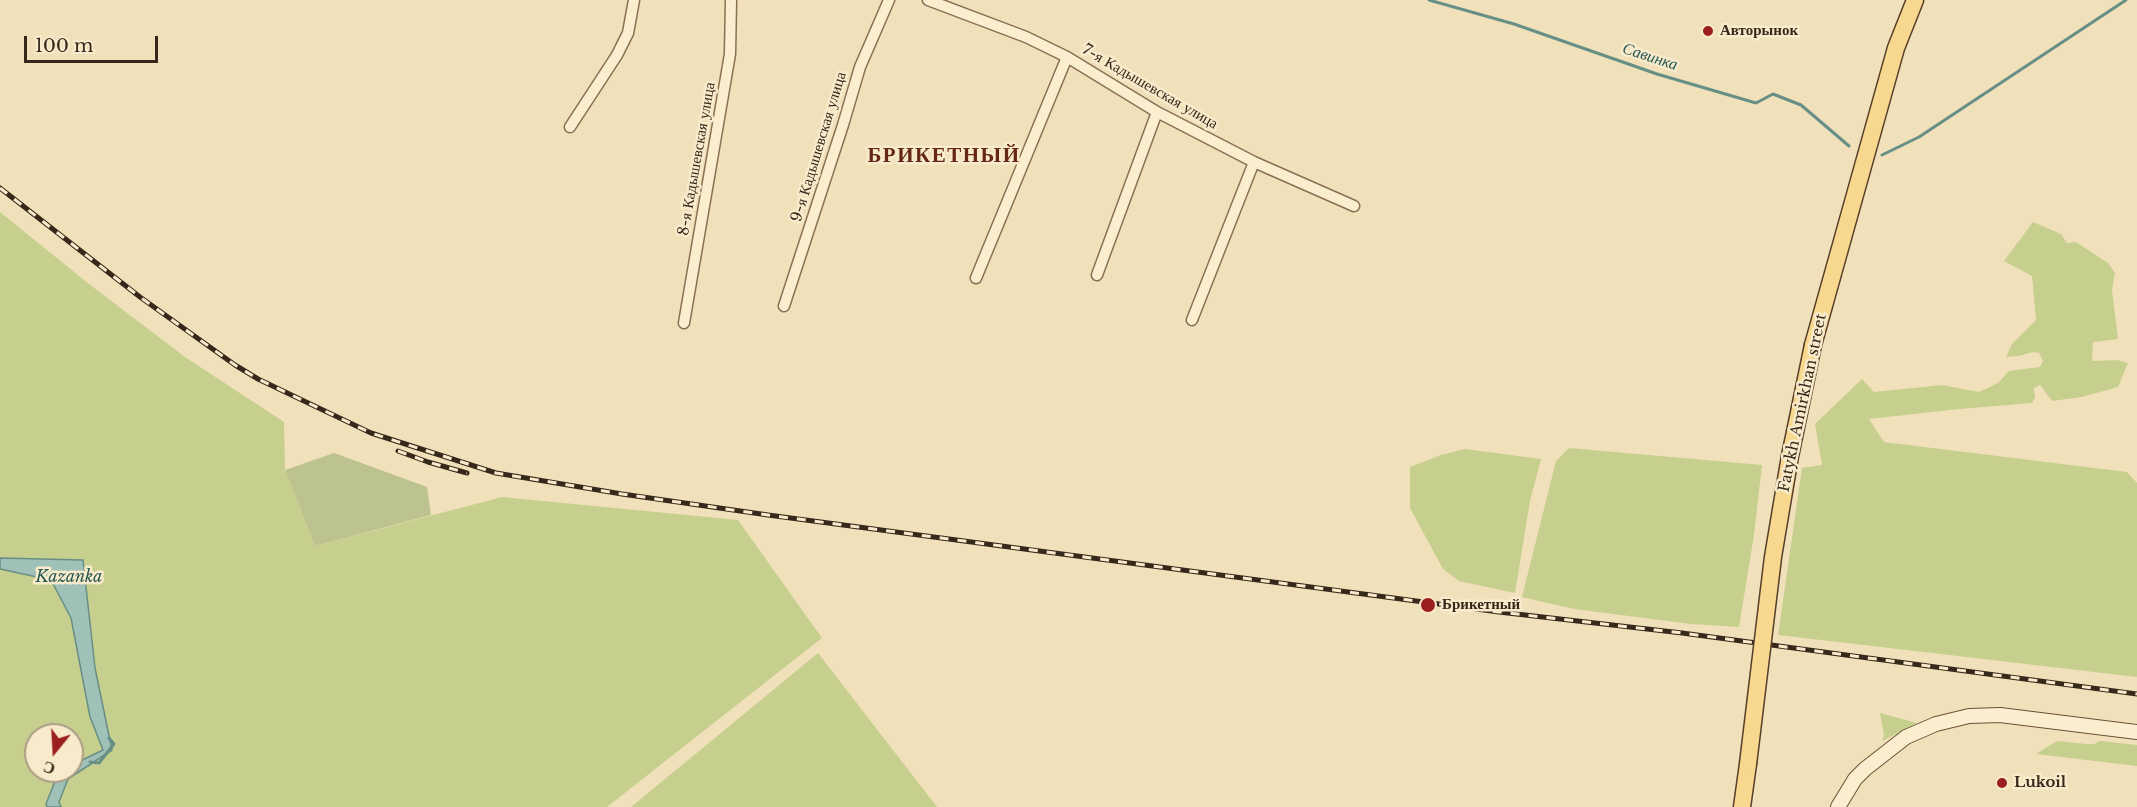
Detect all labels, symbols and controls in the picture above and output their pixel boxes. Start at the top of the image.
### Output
place label: Авторынок [1720,22,1798,40]
scale bar [27,24,160,62]
marker: Авторынок [1701,24,1715,38]
text: 100 m [35,35,93,57]
water label: Савинка [1620,39,1680,75]
street label: 7-я Кадышевская улица [1079,41,1221,133]
street label: 9-я Кадышевская улица [788,70,850,224]
street label: 8-я Кадышевская улица [675,81,719,237]
district label: БРИКЕТНЫЙ [867,143,1021,169]
street label: Fatykh Amirkhan street [1775,312,1831,494]
water label: Kazanka [36,567,102,587]
marker: Брикетный [1419,596,1437,614]
place label: Брикетный [1442,596,1520,614]
north arrow [24,723,84,783]
text: С [40,757,58,780]
place label: Lukoil [2014,774,2066,792]
marker: Lukoil [1995,776,2009,790]

